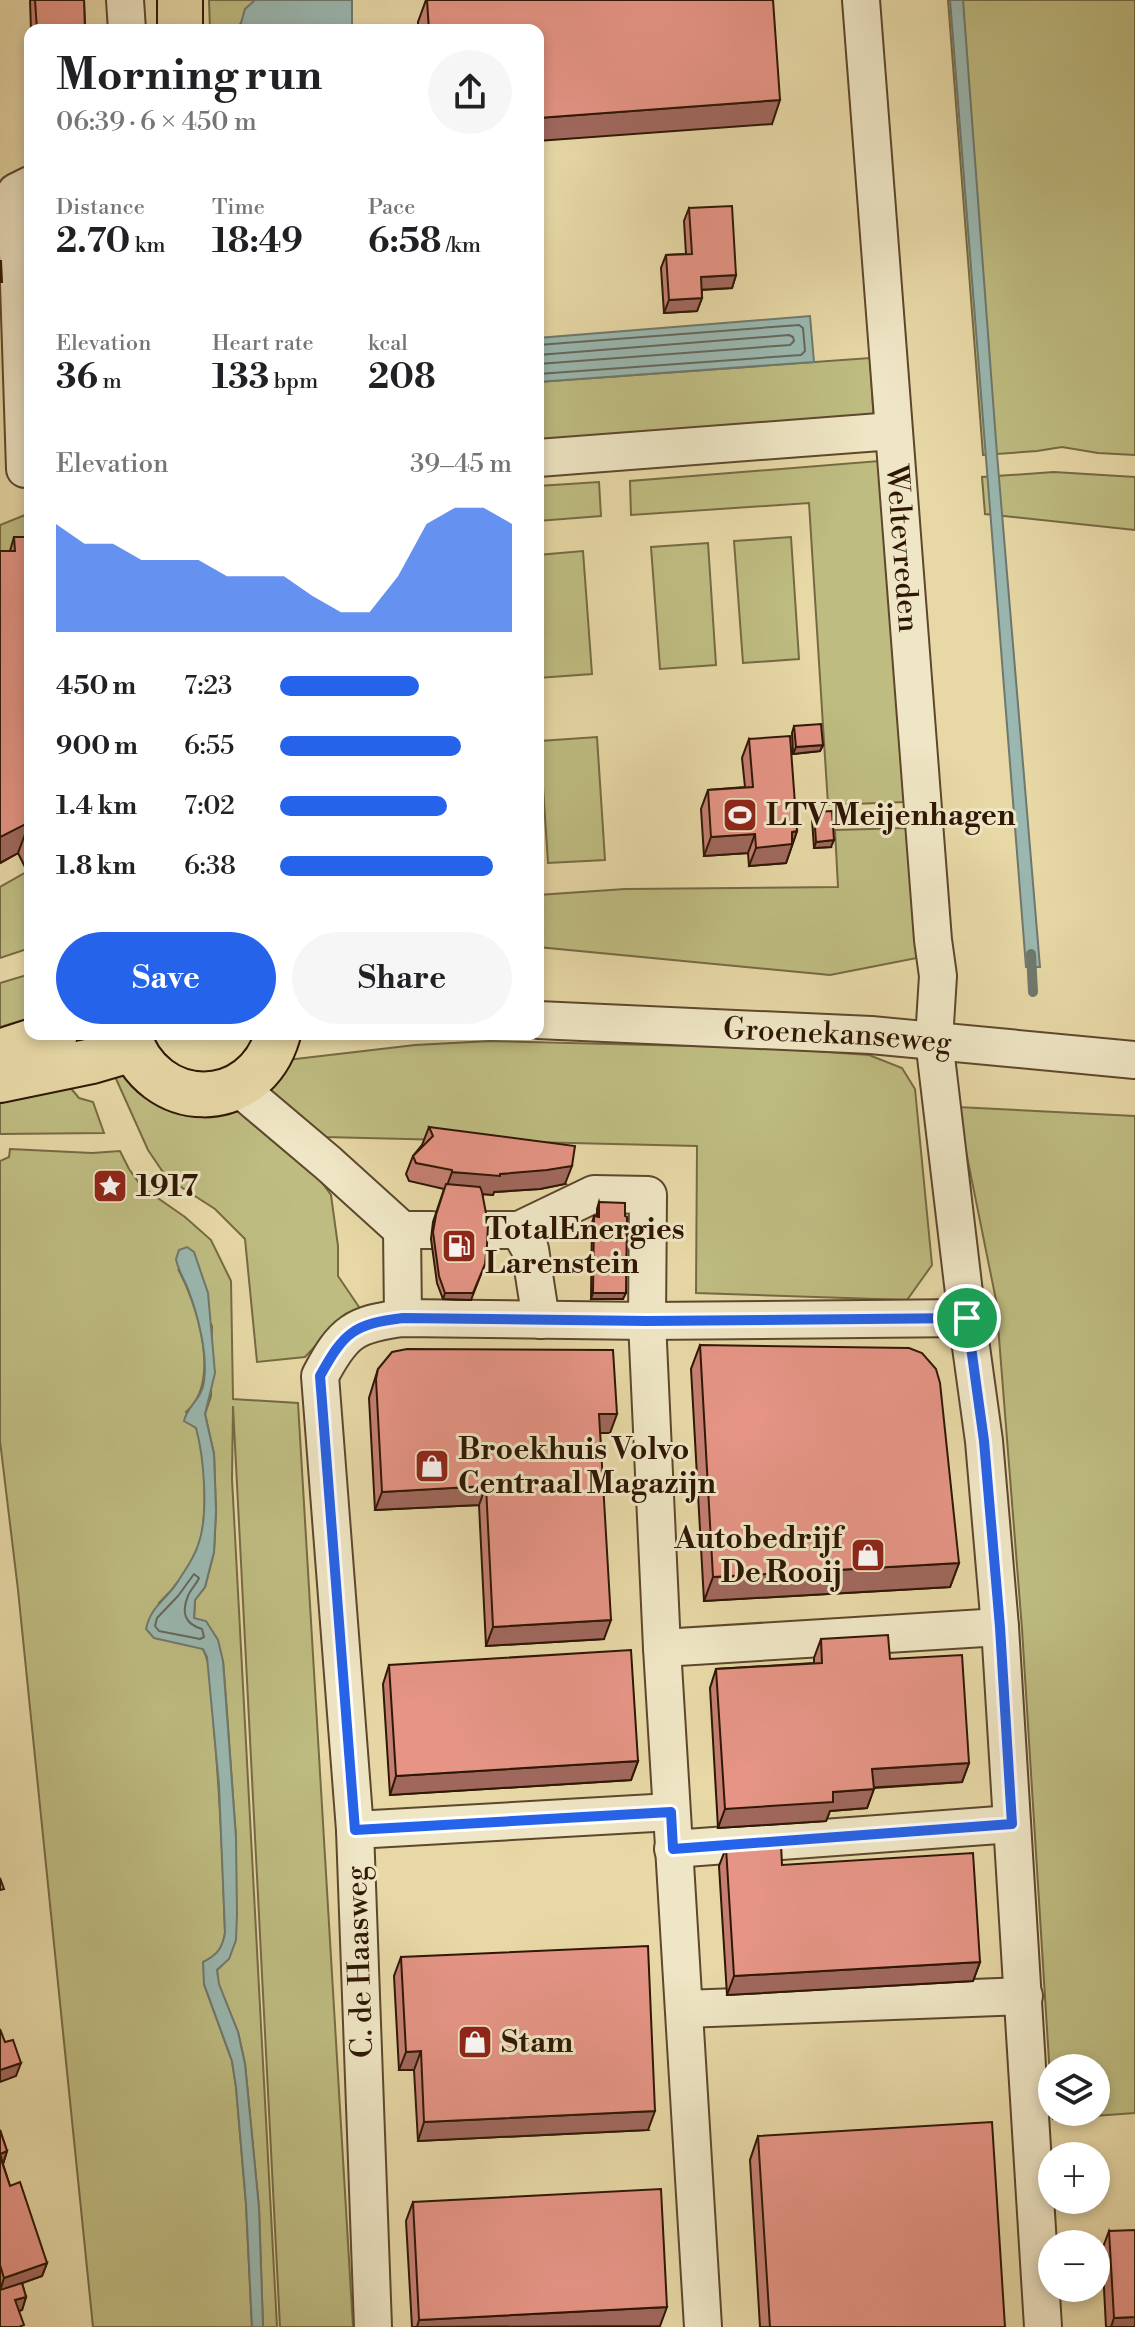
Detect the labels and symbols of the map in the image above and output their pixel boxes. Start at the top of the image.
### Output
street label: Weltevreden [877,462,927,634]
sports icon: LTV Meijenhagen [721,796,759,834]
place label: LTV Meijenhagen [766,797,1016,835]
street label: Groenekanseweg [722,1010,954,1063]
place icon: 1917 [91,1167,129,1205]
place label: 1917 [136,1168,198,1206]
place label: TotalEnergies Larenstein [485,1211,685,1283]
fuel station icon: TotalEnergies Larenstein [440,1227,478,1265]
pin [933,1284,1001,1352]
place label: Broekhuis Volvo Centraal Magazijn [458,1431,717,1503]
shop icon: Broekhuis Volvo Centraal Magazijn [413,1447,451,1485]
place label: Autobedrijf De Rooij [674,1520,846,1592]
shop icon: Autobedrijf De Rooij [849,1536,887,1574]
street label: C. de Haasweg [338,1865,382,2059]
shop icon: Stam [456,2023,494,2061]
place label: Stam [501,2024,573,2062]

